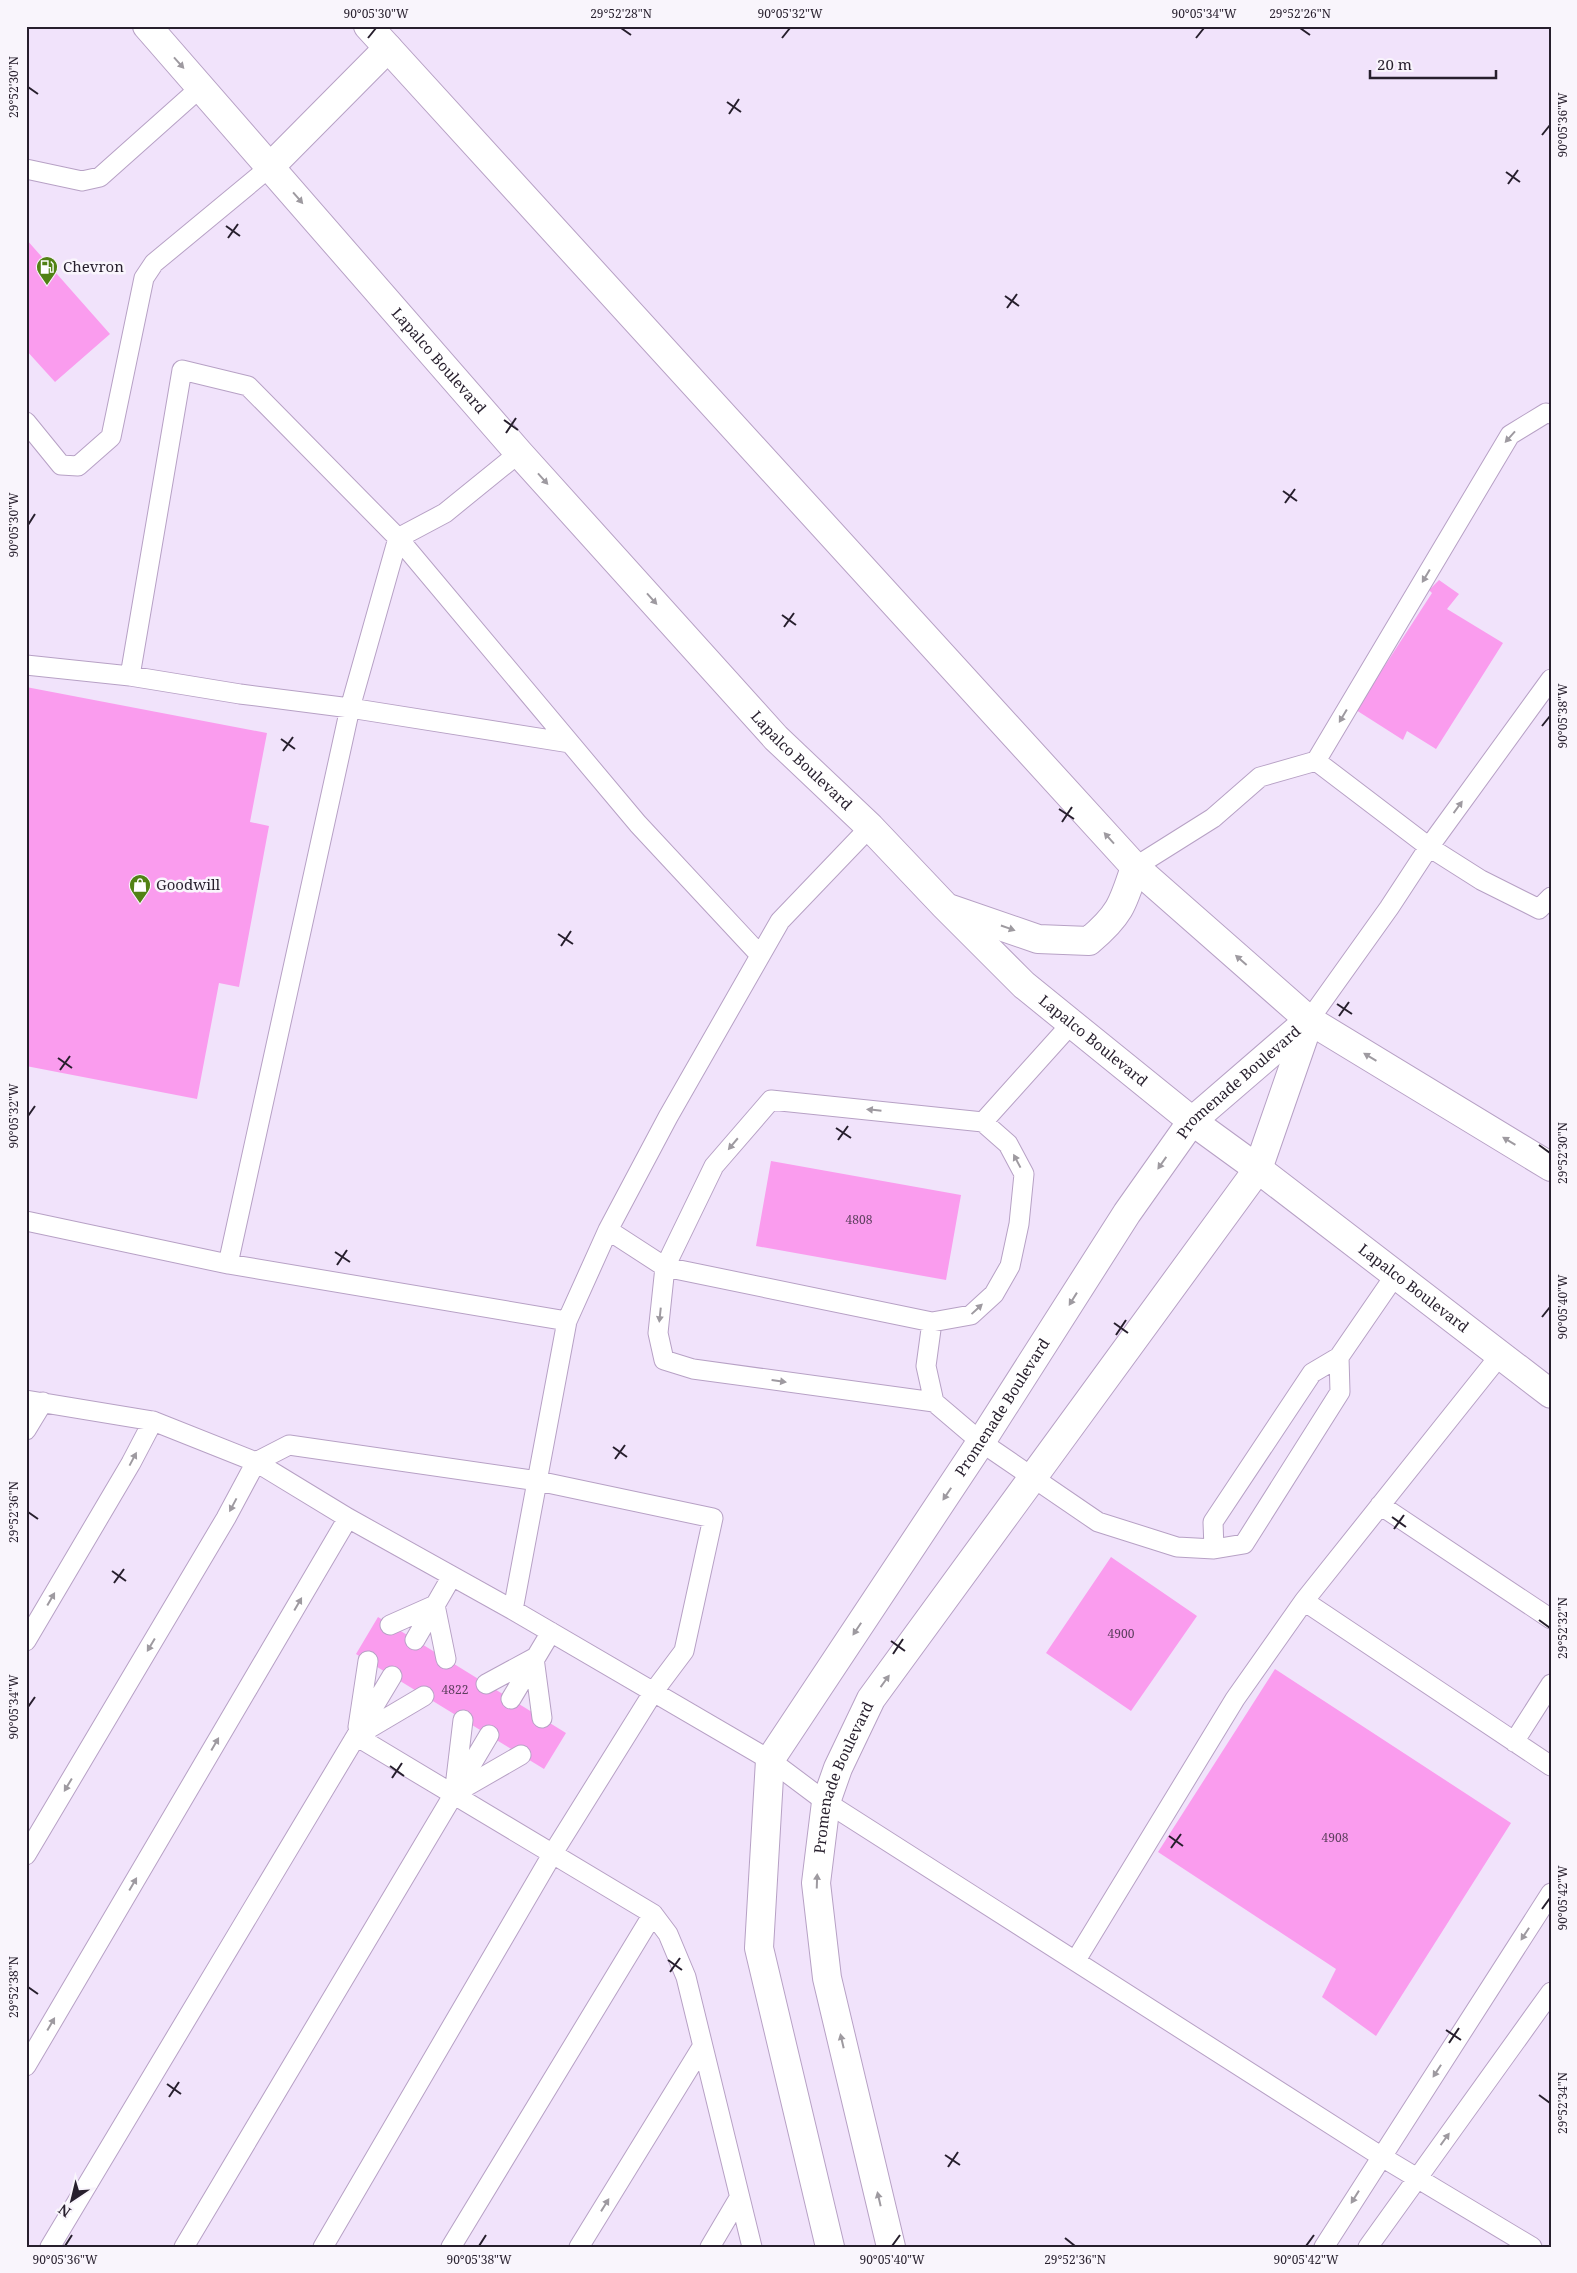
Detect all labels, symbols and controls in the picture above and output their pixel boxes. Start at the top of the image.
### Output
text: 90°05'30"W [343,5,409,22]
text: 29°52'28"N [590,5,652,22]
text: 90°05'32"W [757,5,823,22]
text: 90°05'34"W [1171,5,1237,22]
text: 29°52'26"N [1269,5,1331,22]
scale bar [1370,48,1496,80]
text: 20 m [1377,54,1412,74]
text: 29°52'30"N [5,56,22,118]
one-way arrow [174,56,185,69]
text: 90°05'36"W [1554,92,1571,158]
one-way arrow [292,192,303,205]
fuel station icon: Chevron [35,255,59,286]
place label: Chevron [63,256,124,276]
street label: Lapalco Boulevard [388,303,491,417]
one-way arrow [1504,431,1516,443]
one-way arrow [537,472,549,484]
text: 90°05'30"W [5,492,22,558]
one-way arrow [1421,569,1430,582]
one-way arrow [646,593,658,605]
text: 90°05'38"W [1554,683,1571,749]
street label: Lapalco Boulevard [747,706,857,814]
one-way arrow [1338,709,1347,722]
one-way arrow [1452,801,1463,814]
one-way arrow [1103,832,1115,844]
shop icon: Goodwill [128,873,152,904]
place label: Goodwill [156,874,221,894]
one-way arrow [1001,924,1016,932]
one-way arrow [1235,954,1247,966]
street label: Lapalco Boulevard [1035,990,1152,1090]
street label: Promenade Boulevard [1172,1021,1304,1142]
one-way arrow [1364,1053,1377,1062]
text: 90°05'32"W [5,1083,22,1149]
one-way arrow [866,1106,882,1114]
text: 29°52'30"N [1554,1122,1571,1184]
one-way arrow [1503,1137,1516,1146]
one-way arrow [727,1138,738,1151]
one-way arrow [1013,1154,1021,1168]
one-way arrow [1157,1156,1167,1170]
house number: 4808 [846,1211,873,1228]
street label: Lapalco Boulevard [1355,1239,1473,1336]
text: 90°05'40"W [1554,1274,1571,1340]
one-way arrow [1068,1292,1077,1305]
one-way arrow [971,1303,983,1315]
one-way arrow [656,1307,664,1323]
street label: Promenade Boulevard [950,1334,1054,1480]
one-way arrow [771,1377,787,1385]
one-way arrow [129,1451,137,1466]
text: 29°52'36"N [5,1481,22,1543]
one-way arrow [942,1487,952,1501]
one-way arrow [229,1497,237,1512]
one-way arrow [47,1591,55,1606]
one-way arrow [293,1597,302,1610]
text: 29°52'32"N [1554,1597,1571,1659]
one-way arrow [852,1623,862,1636]
house number: 4900 [1108,1625,1135,1642]
one-way arrow [146,1638,155,1651]
text: 90°05'34"W [5,1674,22,1740]
one-way arrow [880,1674,890,1688]
house number: 4822 [442,1681,468,1698]
street label: Promenade Boulevard [809,1698,877,1855]
one-way arrow [211,1737,220,1750]
one-way arrow [64,1777,72,1792]
house number: 4908 [1322,1829,1349,1846]
text: 90°05'42"W [1554,1865,1571,1931]
one-way arrow [814,1873,822,1889]
one-way arrow [129,1877,138,1891]
one-way arrow [1520,1927,1529,1941]
text: 29°52'38"N [5,1956,22,2018]
one-way arrow [46,2018,55,2031]
one-way arrow [838,2034,846,2049]
one-way arrow [1433,2064,1442,2078]
text: 29°52'34"N [1554,2072,1571,2134]
one-way arrow [1440,2132,1450,2146]
north arrow [48,2176,98,2226]
one-way arrow [1350,2191,1359,2204]
one-way arrow [875,2192,883,2207]
one-way arrow [600,2199,609,2212]
text: N [54,2200,74,2222]
text: 90°05'36"W [32,2251,98,2268]
text: 90°05'38"W [446,2251,512,2268]
text: 90°05'40"W [859,2251,925,2268]
text: 29°52'36"N [1044,2251,1106,2268]
text: 90°05'42"W [1273,2251,1339,2268]

